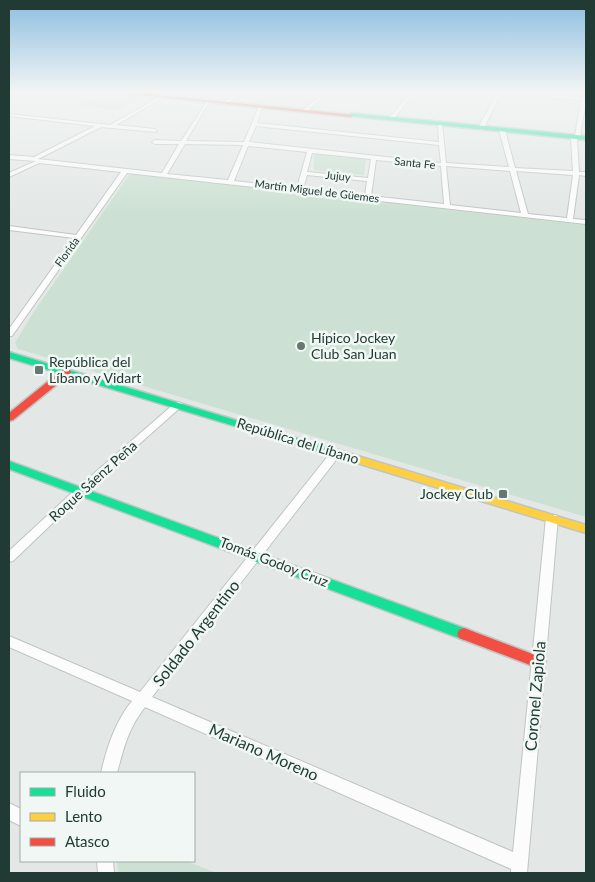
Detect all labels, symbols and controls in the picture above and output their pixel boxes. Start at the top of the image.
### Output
street label: Santa Fe [394,154,436,171]
street label: Jujuy [325,168,352,183]
street label: Martín Miguel de Güemes [254,176,380,205]
street label: Florida [52,234,82,269]
place label: Hípico Jockey Club San Juan [311,329,397,362]
marker: Hípico Jockey Club San Juan [295,340,307,352]
place label: República del Líbano y Vidart [49,353,141,386]
marker: República del Líbano y Vidart [33,364,45,376]
street label: República del Líbano [235,414,361,467]
street label: Roque Sáenz Peña [45,437,140,525]
place label: Jockey Club [420,485,493,502]
marker: Jockey Club [497,488,509,500]
street label: Tomás Godoy Cruz [217,533,331,590]
street label: Soldado Argentino [148,576,243,690]
street label: Coronel Zapiola [520,640,549,752]
street label: Mariano Moreno [206,719,322,784]
legend [20,772,195,862]
text: Fluido [65,782,106,800]
text: Lento [65,807,102,825]
text: Atasco [65,832,110,850]

